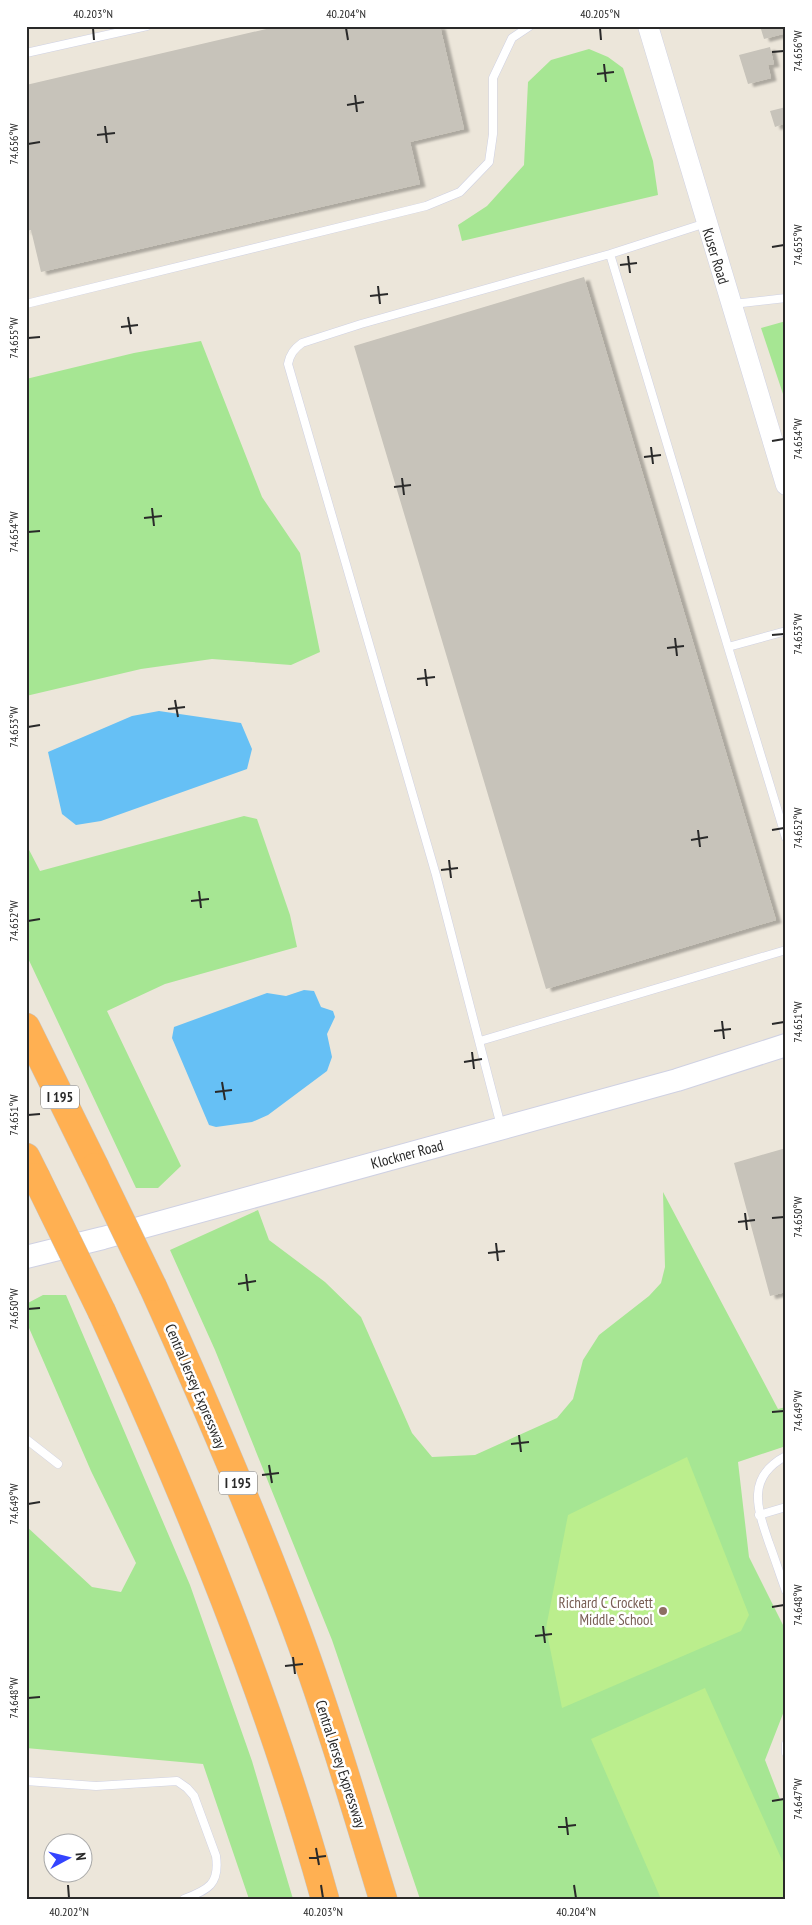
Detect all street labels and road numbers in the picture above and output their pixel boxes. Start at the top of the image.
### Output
street label: Kuser Road [698,226,734,286]
road number: I 195 [41,1086,79,1108]
street label: Klockner Road [369,1135,445,1173]
street label: Central Jersey Expressway [161,1321,231,1452]
road number: I 195 [219,1472,257,1495]
street label: Central Jersey Expressway [311,1698,371,1831]

